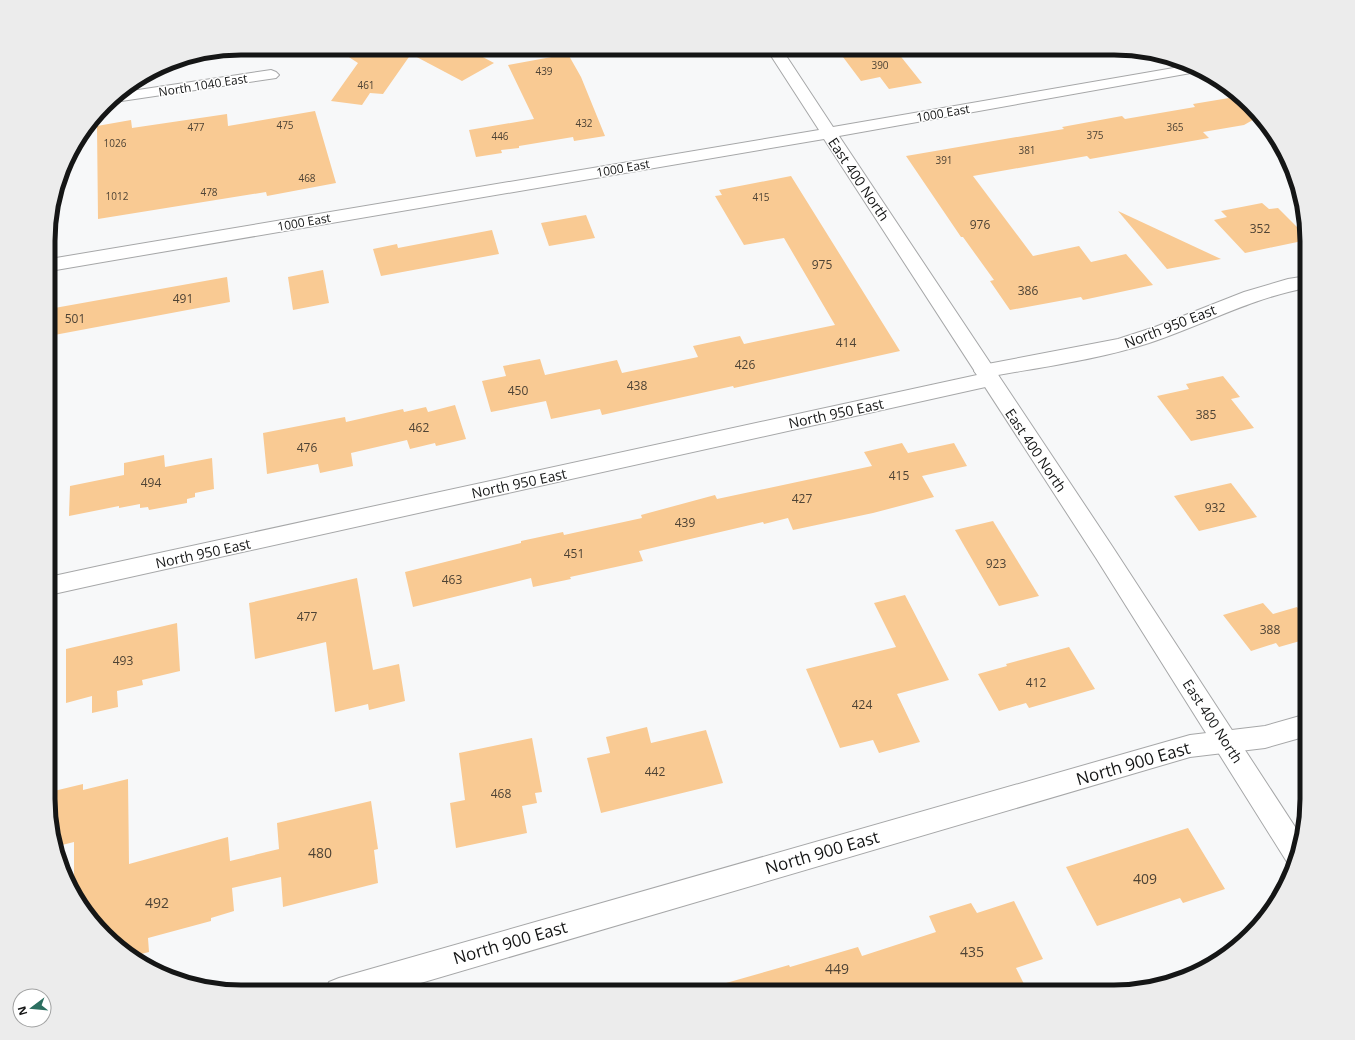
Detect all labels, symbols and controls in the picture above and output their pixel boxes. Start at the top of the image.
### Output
house number: 390 [871,58,889,72]
house number: 439 [535,64,553,78]
street label: North 1040 East [157,70,249,100]
house number: 461 [357,78,375,92]
street label: 1000 East [915,100,971,126]
house number: 432 [575,116,593,130]
house number: 475 [276,118,294,132]
house number: 477 [187,120,205,134]
house number: 365 [1166,120,1184,134]
house number: 375 [1086,128,1104,142]
house number: 446 [491,129,509,143]
street label: East 400 North [824,134,894,224]
house number: 1026 [104,136,127,150]
house number: 381 [1018,143,1036,157]
house number: 391 [935,153,953,167]
street label: 1000 East [595,155,651,181]
house number: 468 [298,171,316,185]
house number: 478 [200,185,218,199]
house number: 1012 [106,189,129,203]
house number: 415 [752,190,770,204]
street label: 1000 East [276,209,332,235]
house number: 976 [970,216,990,233]
house number: 352 [1250,220,1270,237]
house number: 975 [812,256,832,273]
house number: 386 [1018,282,1038,299]
house number: 491 [173,290,193,307]
street label: North 950 East [1121,300,1219,352]
house number: 501 [65,310,85,327]
house number: 414 [836,334,856,351]
house number: 426 [735,356,755,373]
house number: 438 [627,377,647,394]
house number: 450 [508,382,528,399]
street label: North 950 East [787,394,885,432]
street label: East 400 North [1001,405,1071,495]
house number: 385 [1196,406,1216,423]
house number: 462 [409,419,429,436]
house number: 476 [297,439,317,456]
street label: North 950 East [470,464,568,502]
house number: 415 [889,467,909,484]
house number: 494 [141,474,161,491]
house number: 427 [792,490,812,507]
house number: 932 [1205,499,1225,516]
house number: 439 [675,514,695,531]
street label: North 950 East [154,534,252,572]
house number: 451 [564,545,584,562]
house number: 923 [986,555,1006,572]
house number: 463 [442,571,462,588]
house number: 477 [297,608,317,625]
house number: 388 [1260,621,1280,638]
house number: 493 [113,652,133,669]
house number: 412 [1026,674,1046,691]
street label: East 400 North [1179,675,1247,767]
house number: 424 [852,696,872,713]
street label: North 900 East [1073,736,1193,790]
house number: 442 [645,763,665,780]
house number: 468 [491,785,511,802]
street label: North 900 East [762,825,882,879]
house number: 480 [308,843,332,862]
house number: 409 [1133,869,1157,888]
house number: 492 [145,893,169,912]
street label: North 900 East [450,915,570,969]
house number: 435 [960,942,984,961]
house number: 449 [825,959,849,978]
north arrow [12,988,52,1028]
text: N [13,1005,30,1017]

